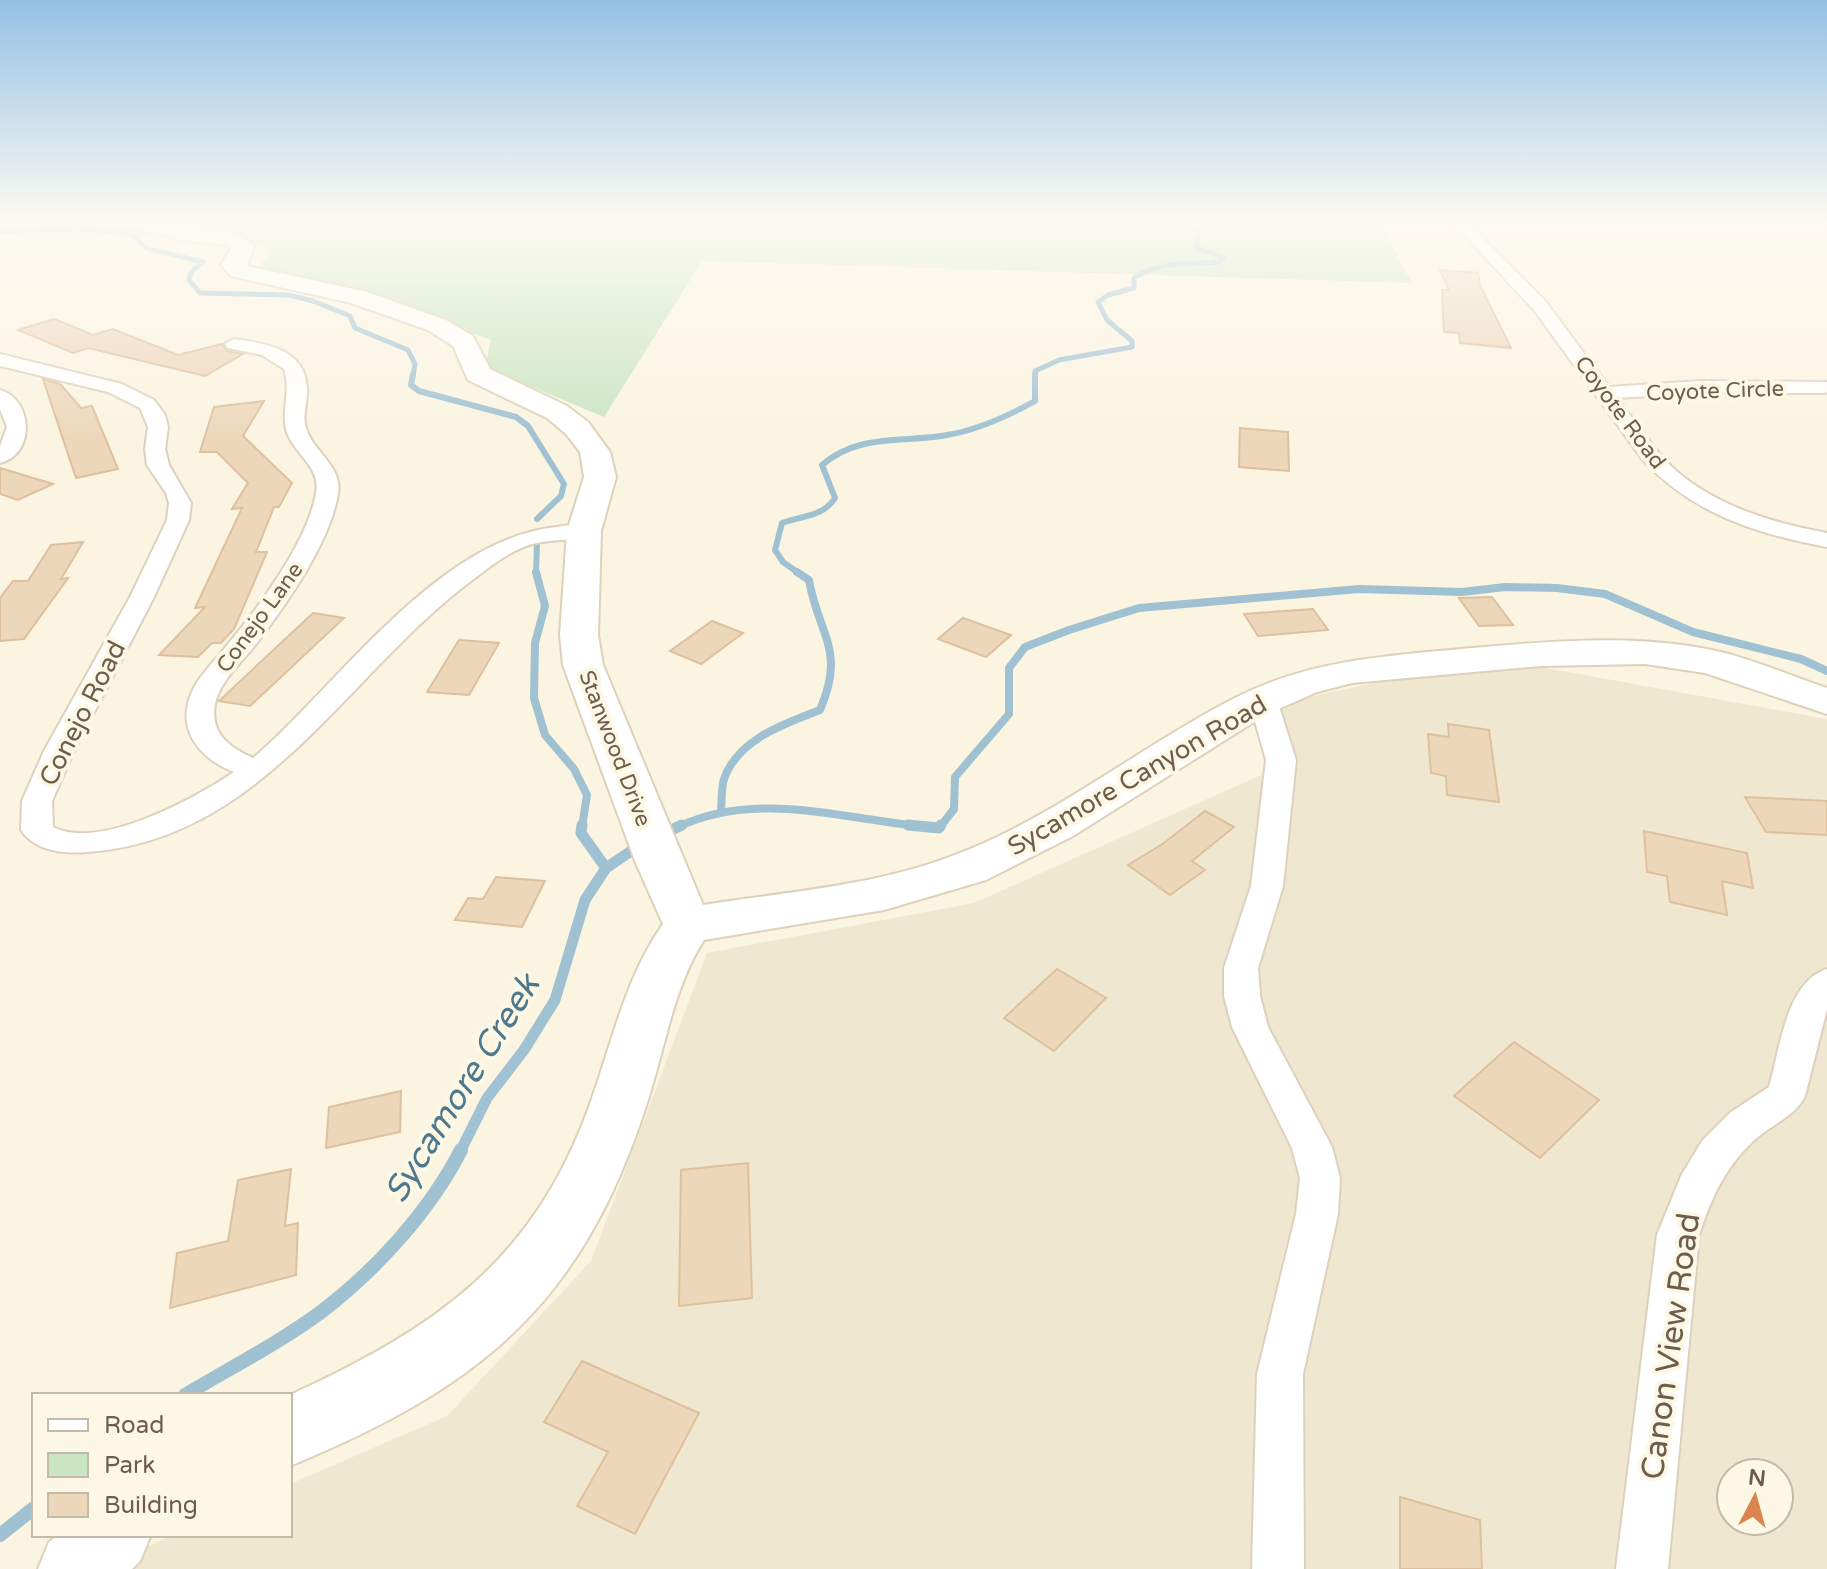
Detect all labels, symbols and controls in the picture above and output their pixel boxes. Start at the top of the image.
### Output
street label: Coyote Road [1569,351,1671,474]
street label: Coyote Circle [1646,376,1784,406]
street label: Conejo Lane [211,557,308,678]
street label: Conejo Road [33,636,132,791]
street label: Stanwood Drive [573,667,657,830]
street label: Sycamore Canyon Road [1002,689,1272,862]
water label: Sycamore Creek [376,965,550,1210]
street label: Canon View Road [1633,1210,1709,1482]
legend [32,1393,292,1537]
text: Road [104,1411,164,1440]
text: Park [104,1451,155,1480]
north arrow [1715,1457,1795,1537]
text: N [1747,1464,1767,1492]
text: Building [104,1491,198,1520]

